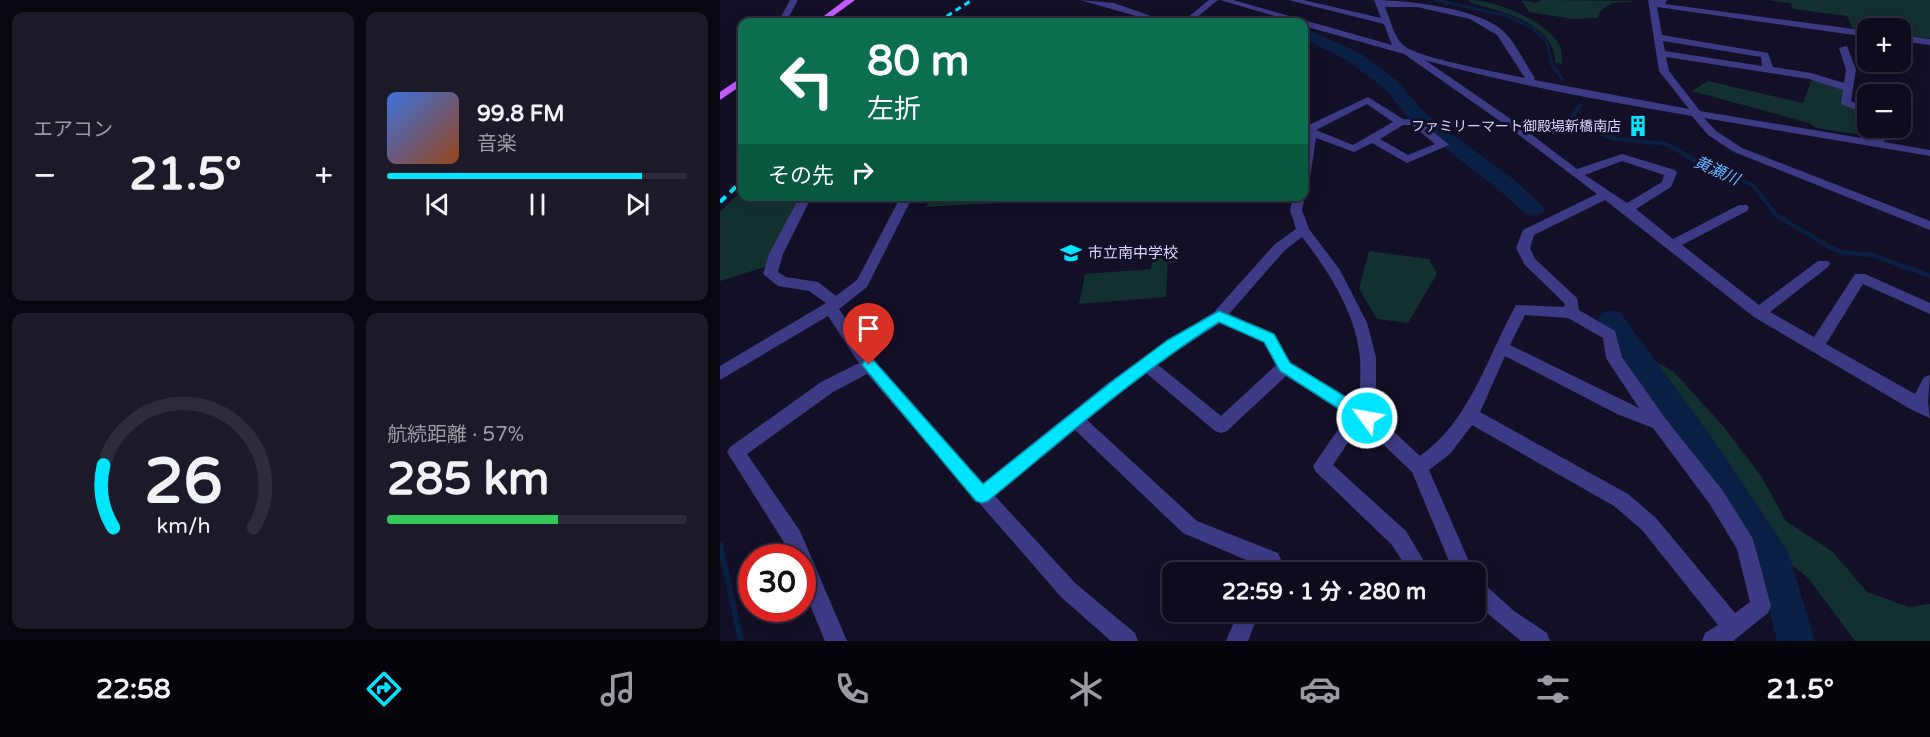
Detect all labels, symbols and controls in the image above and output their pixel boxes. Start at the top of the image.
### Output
map controls [1857,18,1911,138]
button: + [1857,18,1911,72]
text: 80 m [867,36,969,87]
icon: left [768,42,846,120]
button: − [1857,84,1911,138]
text: 左折 [867,93,921,126]
text: 99.8 FM [477,101,564,127]
building icon: ファミリーマート御殿場新橋南店 [1626,114,1650,138]
text: エアコン [33,118,113,142]
place label: ファミリーマート御殿場新橋南店 [1411,118,1621,135]
text: 音楽 [477,132,517,156]
text: 21.5° [129,148,242,202]
water label: 黄瀬川 [1691,152,1744,191]
text: − [33,156,57,195]
text: + [314,156,333,195]
icon: right [846,156,879,189]
text: その先 [768,163,834,189]
icon: previous [421,188,454,221]
icon: pause [521,188,554,221]
icon: next [621,188,654,221]
school or university icon: 市立南中学校 [1059,241,1083,265]
place label: 市立南中学校 [1088,244,1178,262]
pin [843,303,894,365]
icon: arrive [852,312,885,345]
position arrow [1335,386,1399,450]
text: 航続距離 · 57% [387,423,524,447]
text: 26 [144,445,222,520]
text: 285 km [387,453,549,507]
text: km/h [156,513,210,539]
speed limit sign: 30 [738,544,816,622]
text: 22:59 · 1 分 · 280 m [1222,579,1426,605]
icon: directions [363,668,405,710]
icon: music [597,668,639,710]
icon: phone [831,668,873,710]
icon: climate [1065,668,1107,710]
icon: car [1299,668,1341,710]
icon: filters [1532,668,1574,710]
text: 22:58 [96,673,171,706]
text: 21.5° [1766,673,1834,706]

